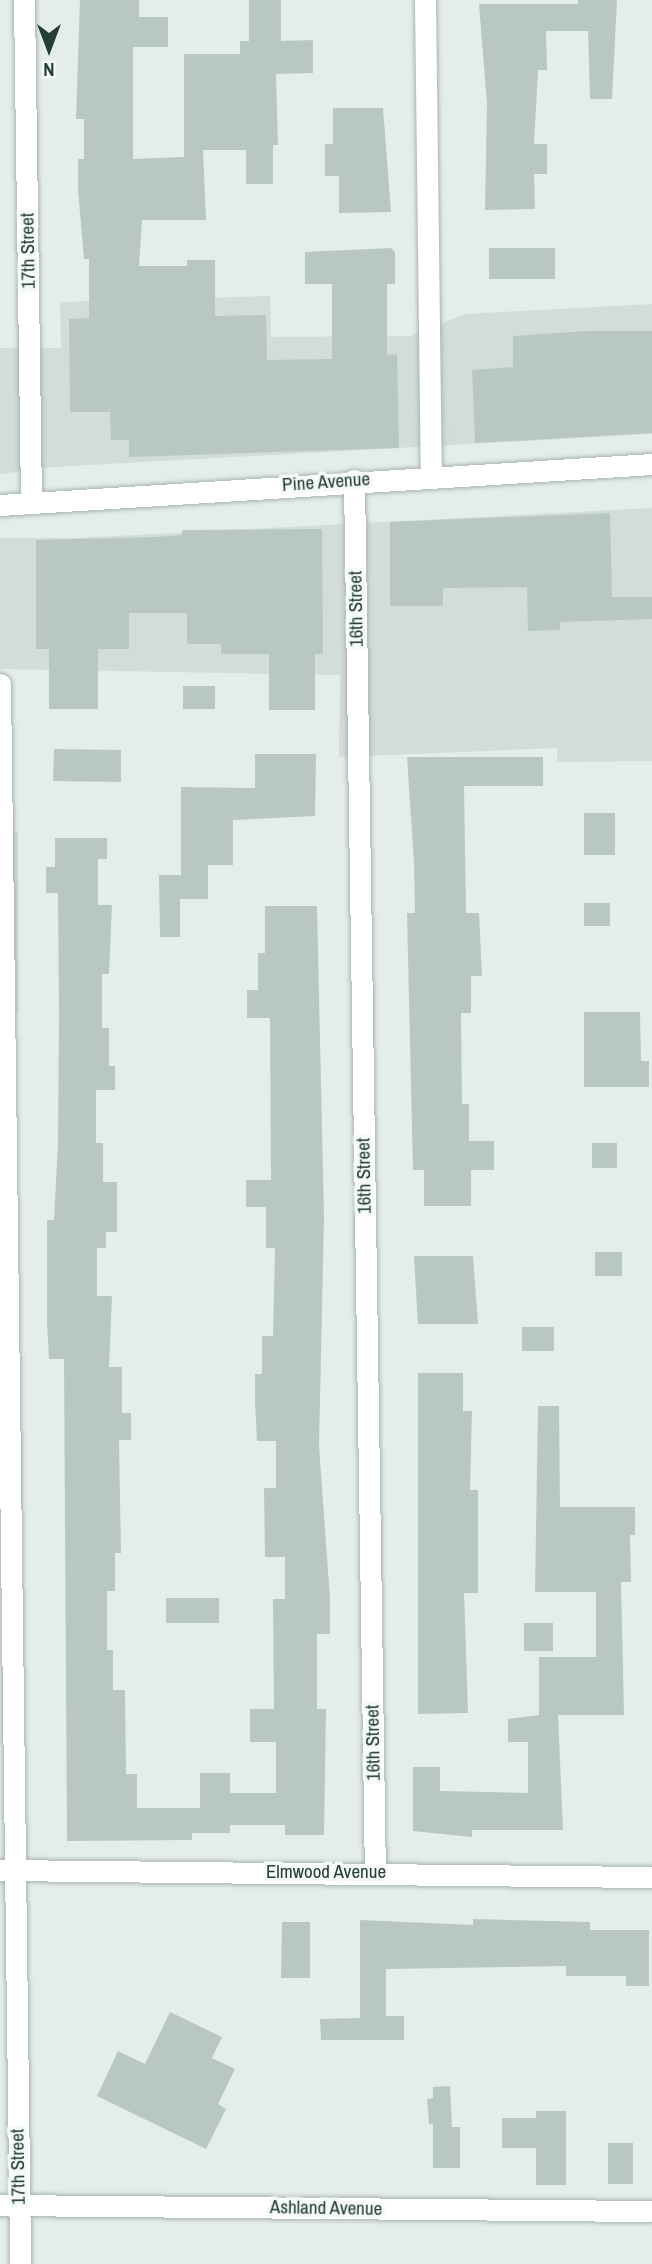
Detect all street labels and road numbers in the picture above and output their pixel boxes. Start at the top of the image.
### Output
street label: 17th Street [16,213,40,289]
street label: Pine Avenue [281,468,371,496]
street label: 16th Street [344,571,368,647]
street label: 16th Street [352,1138,376,1214]
street label: 16th Street [361,1705,385,1781]
street label: Elmwood Avenue [266,1861,386,1883]
street label: 17th Street [6,2129,30,2205]
street label: Ashland Avenue [269,2196,383,2220]

